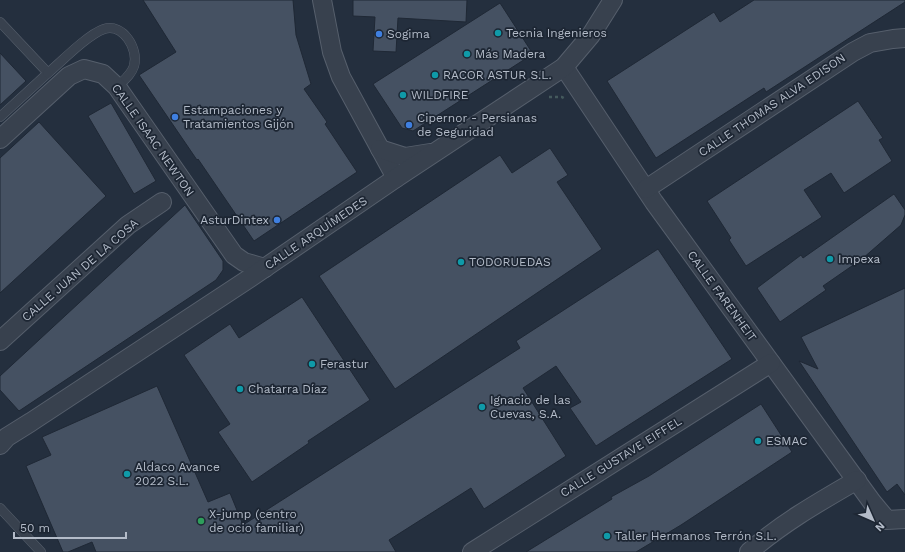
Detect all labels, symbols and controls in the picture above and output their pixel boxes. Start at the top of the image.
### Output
place label: Tecnia Ingenieros [506,26,607,40]
place label: Sogima [387,27,430,41]
marker: Tecnia Ingenieros [493,28,503,38]
marker: Sogima [374,29,384,39]
place label: Más Madera [475,47,546,61]
marker: Más Madera [462,49,472,59]
street label: CALLE THOMAS ALVA EDISON [696,51,848,159]
place label: RACOR ASTUR S.L. [443,68,552,82]
marker: RACOR ASTUR S.L. [430,70,440,80]
street label: CALLE ISAAC NEWTON [109,81,197,199]
place label: WILDFIRE [411,88,469,102]
marker: WILDFIRE [398,90,408,100]
place label: Estampaciones y Tratamientos Gijón [183,103,294,131]
place label: Cipernor - Persianas de Seguridad [417,111,537,139]
marker: Estampaciones y Tratamientos Gijón [170,112,180,122]
marker: Cipernor - Persianas de Seguridad [404,120,414,130]
street label: CALLE ARQUÍMEDES [262,193,370,273]
place label: AsturDintex [200,213,269,227]
marker: AsturDintex [272,215,282,225]
street label: CALLE JUAN DE LA COSA [19,216,141,324]
street label: CALLE FARENHEIT [684,248,760,344]
place label: Impexa [838,252,880,266]
marker: Impexa [825,254,835,264]
place label: TODORUEDAS [469,255,551,269]
marker: TODORUEDAS [456,257,466,267]
place label: Ferastur [320,357,369,371]
marker: Ferastur [307,359,317,369]
place label: Chatarra Díaz [248,382,327,396]
marker: Chatarra Díaz [235,384,245,394]
place label: Ignacio de las Cuevas, S.A. [490,393,571,421]
marker: Ignacio de las Cuevas, S.A. [477,402,487,412]
street label: CALLE GUSTAVE EIFFEL [558,414,684,500]
place label: ESMAC [766,434,807,448]
marker: ESMAC [753,436,763,446]
place label: Aldaco Avance 2022 S.L. [135,460,220,488]
marker: Aldaco Avance 2022 S.L. [122,469,132,479]
north arrow [853,500,893,540]
place label: X-jump (centro de ocio familiar) [209,507,304,535]
scale bar [14,514,126,540]
marker: X-jump (centro de ocio familiar) [196,516,206,526]
text: N [872,519,887,534]
text: 50 m [20,521,50,535]
place label: Taller Hermanos Terrón S.L. [615,529,777,543]
marker: Taller Hermanos Terrón S.L. [602,531,612,541]

